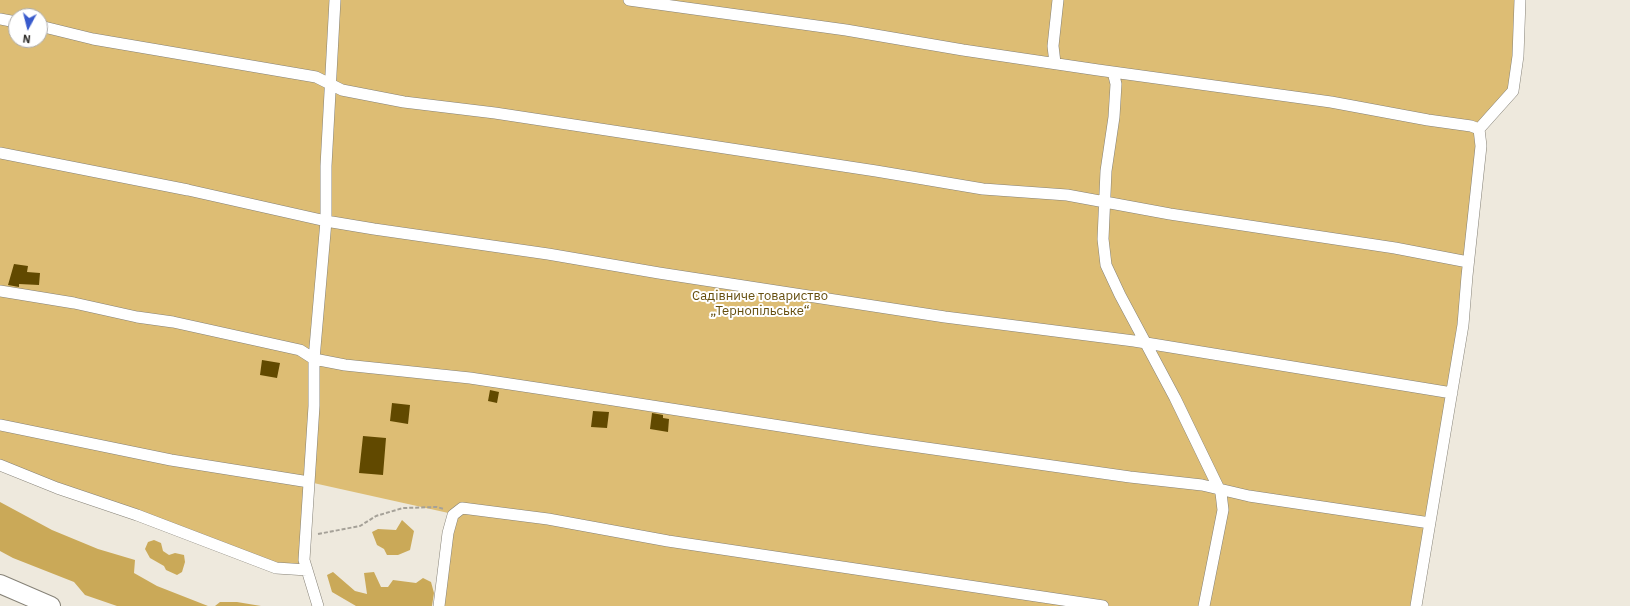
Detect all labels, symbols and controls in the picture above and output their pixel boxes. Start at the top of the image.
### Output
north arrow [8,8,48,48]
text: N [22,31,31,46]
park label: Садівниче товариство „Тернопільське“ [692,288,828,319]

